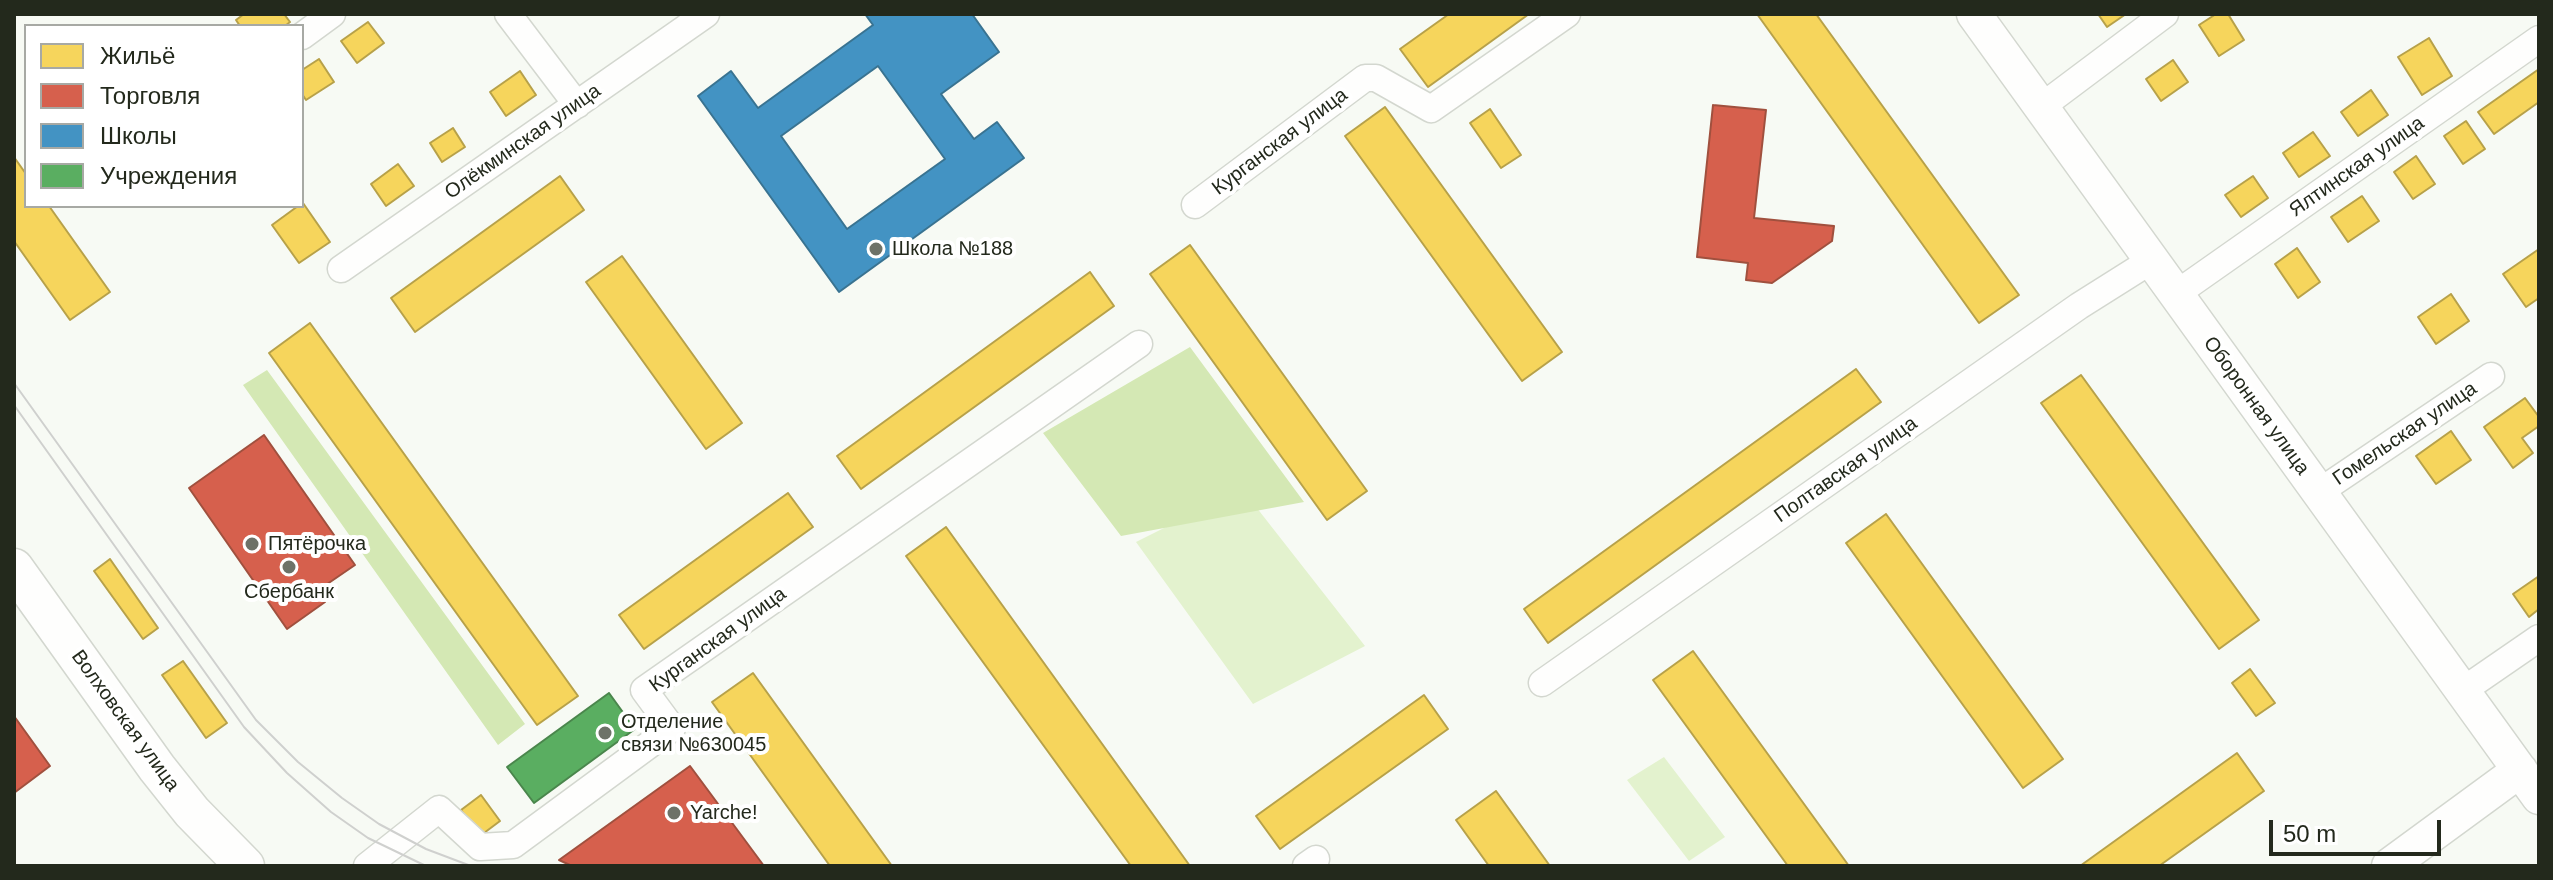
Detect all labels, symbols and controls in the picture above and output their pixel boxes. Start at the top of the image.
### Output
legend [24,24,304,208]
text: Жильё [100,42,175,69]
street label: Олёкминская улица [441,79,605,205]
text: Торговля [100,82,200,109]
street label: Курганская улица [1208,83,1352,201]
street label: Ялтинская улица [2285,112,2429,222]
text: Школы [100,122,177,149]
text: Учреждения [100,162,237,189]
place label: Школа №188 [892,237,1013,261]
marker: Школа №188 [867,240,885,258]
street label: Оборонная улица [2198,332,2314,480]
street label: Гомельская улица [2328,377,2482,491]
street label: Полтавская улица [1770,412,1922,528]
place label: Пятёрочка [268,532,366,556]
marker: Пятёрочка [243,535,261,553]
marker: Сбербанк [280,558,298,576]
place label: Сбербанк [244,580,334,604]
street label: Курганская улица [645,582,791,698]
street label: Волховская улица [66,646,184,796]
place label: Отделение связи №630045 [621,710,766,757]
marker: Отделение связи №630045 [596,724,614,742]
place label: Yarche! [690,801,757,825]
marker: Yarche! [665,804,683,822]
scale bar [2273,804,2445,854]
text: 50 m [2283,820,2336,847]

